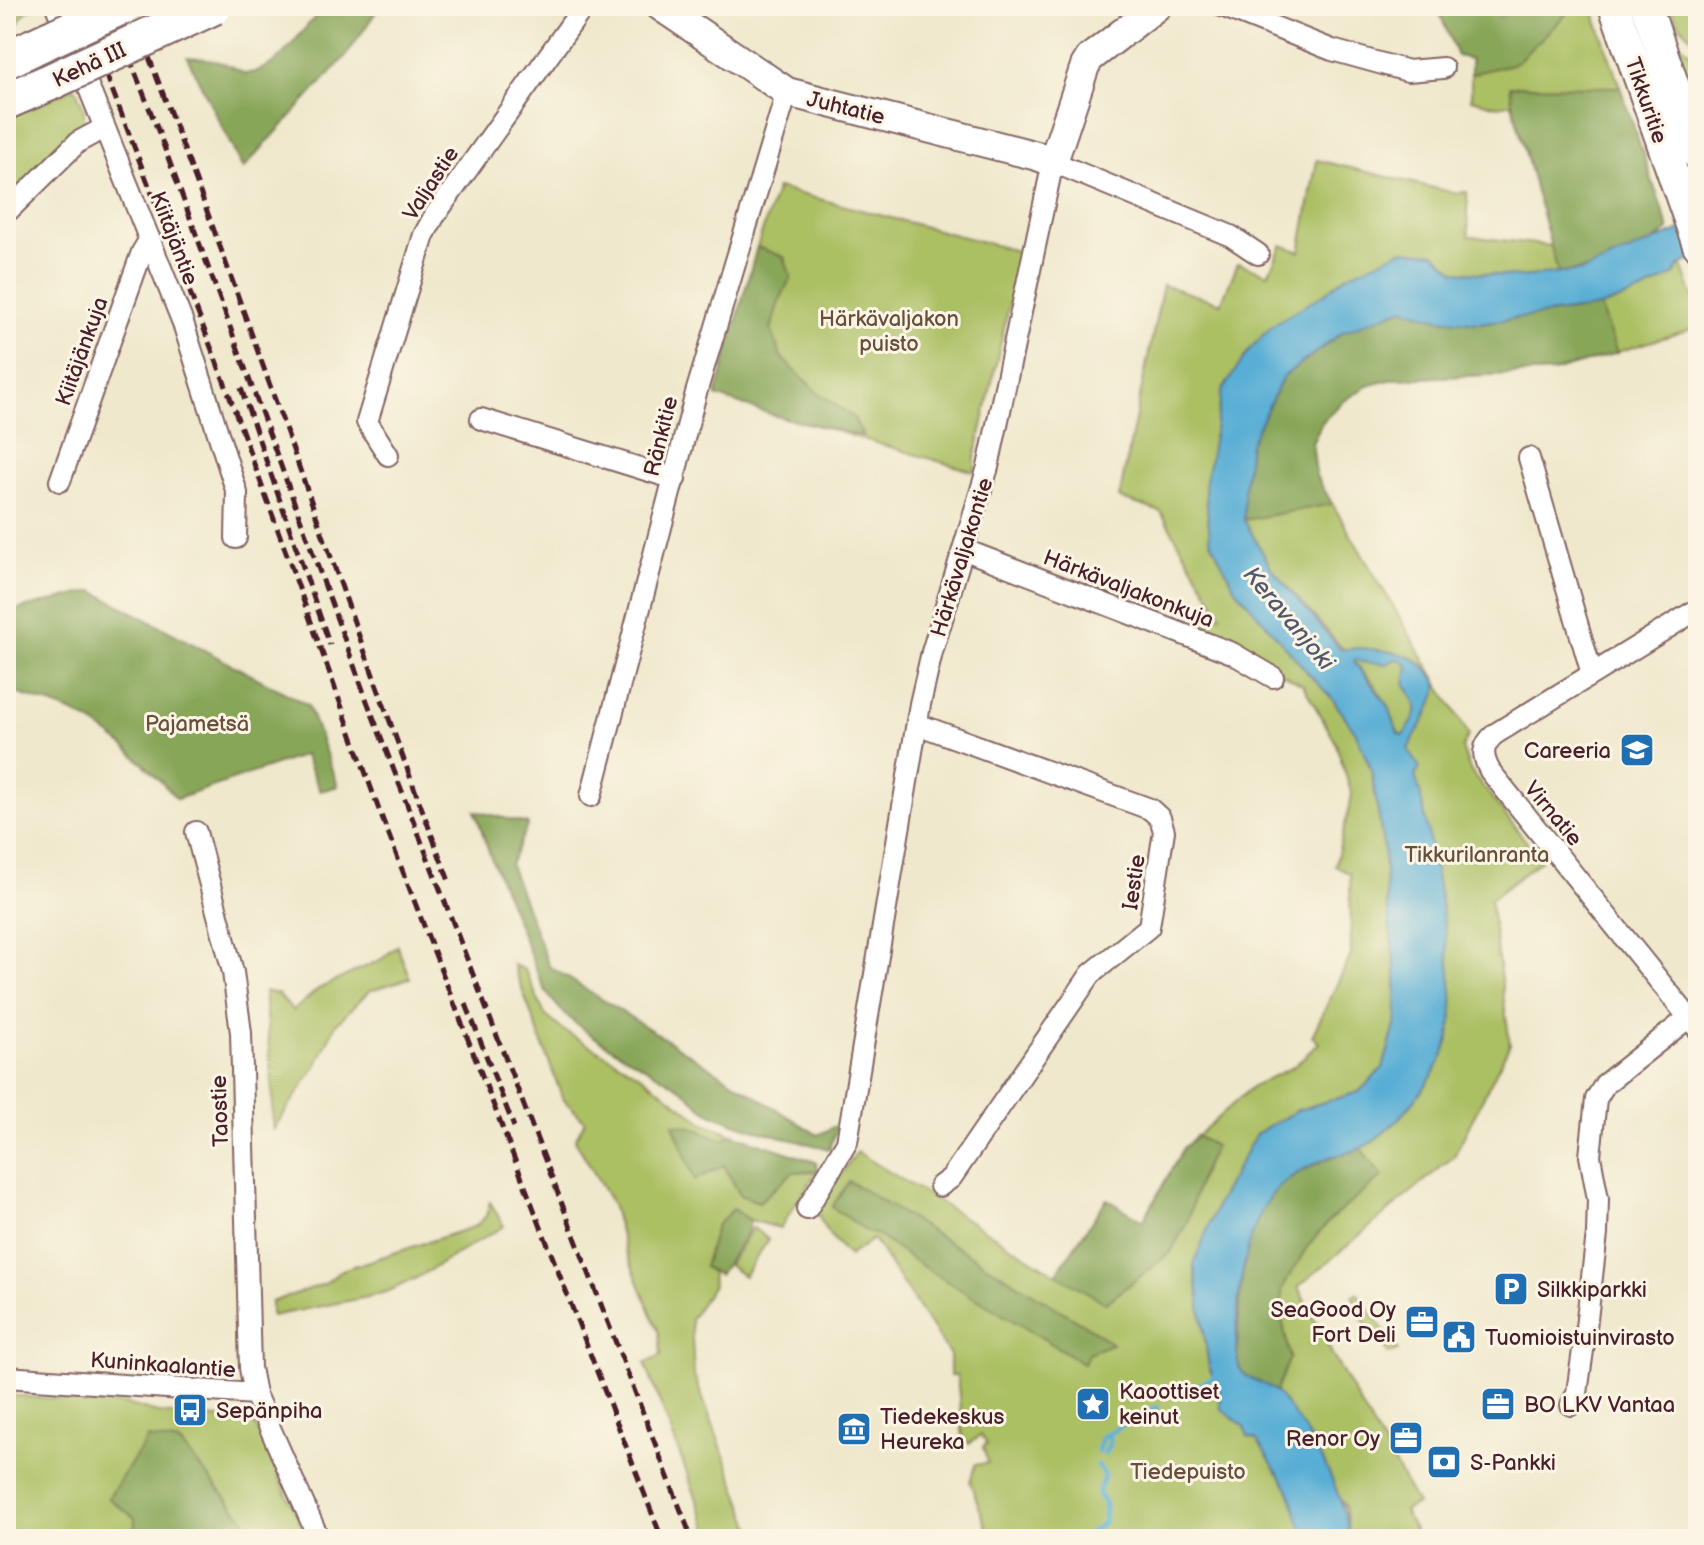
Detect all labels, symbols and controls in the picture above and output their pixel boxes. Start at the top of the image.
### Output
street label: Kehä III [49,37,131,94]
street label: Tikkuritie [1618,54,1673,147]
street label: Juhtatie [804,86,887,131]
street label: Valjastie [397,142,465,226]
street label: Kiitäjäntie [143,188,204,289]
street label: Kiitäjänkuja [50,293,115,410]
park label: Härkävaljakon puisto [819,306,959,358]
street label: Ränkitie [639,394,684,479]
street label: Härkävaljakontie [925,475,999,640]
street label: Härkävaljakonkuja [1039,544,1218,634]
water label: Keravanjoki [1237,561,1341,677]
park label: Pajametsä [145,711,249,738]
school or university icon: Careeria [1618,731,1656,769]
place label: Careeria [1524,738,1611,765]
street label: Virnatie [1518,776,1588,852]
park label: Tikkurilanranta [1405,842,1549,869]
street label: Iestie [1117,853,1152,912]
street label: Taostie [206,1075,235,1147]
parking icon: Silkkiparkki [1492,1270,1530,1308]
place label: Silkkiparkki [1537,1277,1647,1304]
place label: SeaGood Oy Fort Deli [1270,1297,1396,1349]
office icon: SeaGood Oy Fort Deli [1403,1303,1441,1341]
public building icon: Tuomioistuinvirasto [1440,1318,1478,1356]
place label: Tuomioistuinvirasto [1485,1325,1675,1352]
street label: Kuninkaalantie [89,1347,237,1384]
place label: Kaoottiset keinut [1119,1379,1220,1431]
place icon: Kaoottiset keinut [1074,1385,1112,1423]
office icon: BO LKV Vantaa [1479,1385,1517,1423]
bus stop icon: Sepänpiha [171,1391,209,1429]
place label: BO LKV Vantaa [1524,1392,1675,1419]
place label: Sepänpiha [216,1398,323,1425]
place label: Tiedekeskus Heureka [880,1404,1004,1456]
museum icon: Tiedekeskus Heureka [835,1410,873,1448]
office icon: Renor Oy [1387,1419,1425,1457]
place label: Renor Oy [1286,1426,1380,1453]
bank icon: S-Pankki [1425,1443,1463,1481]
place label: S-Pankki [1470,1450,1556,1477]
park label: Tiedepuisto [1130,1459,1246,1486]

